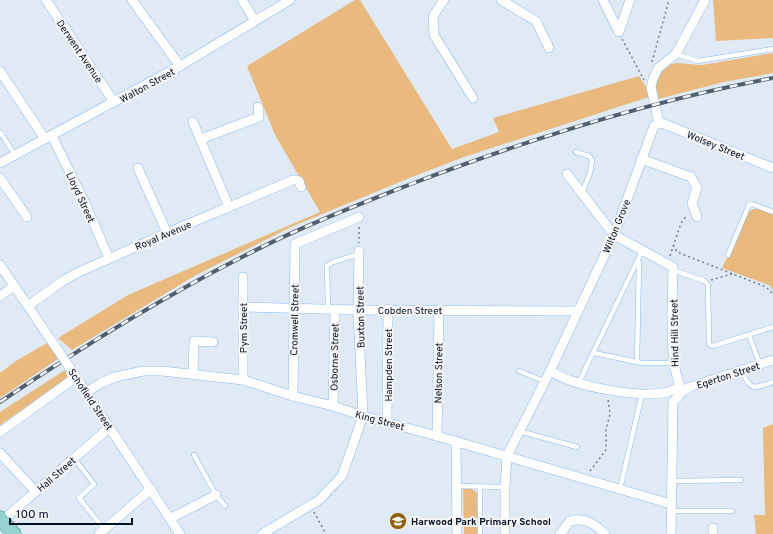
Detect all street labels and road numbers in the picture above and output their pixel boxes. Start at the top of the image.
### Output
street label: Derwent Avenue [53,18,105,86]
street label: Walton Street [118,66,178,107]
street label: Wolsey Street [685,129,747,164]
street label: Lloyd Street [62,170,97,225]
street label: Wilton Grove [601,198,634,256]
street label: Royal Avenue [133,219,194,254]
street label: Cromwell Street [288,284,303,356]
street label: Buxton Street [354,286,369,348]
street label: Hind Hill Street [668,299,683,367]
street label: Pym Street [238,303,251,353]
street label: Cobden Street [378,305,442,318]
street label: Osborne Street [328,323,343,391]
street label: Hampden Street [383,328,396,402]
street label: Nelson Street [432,342,447,404]
street label: Egerton Street [695,360,762,393]
street label: Schofield Street [64,367,115,433]
street label: King Street [354,409,406,434]
street label: Hall Street [35,455,79,495]

